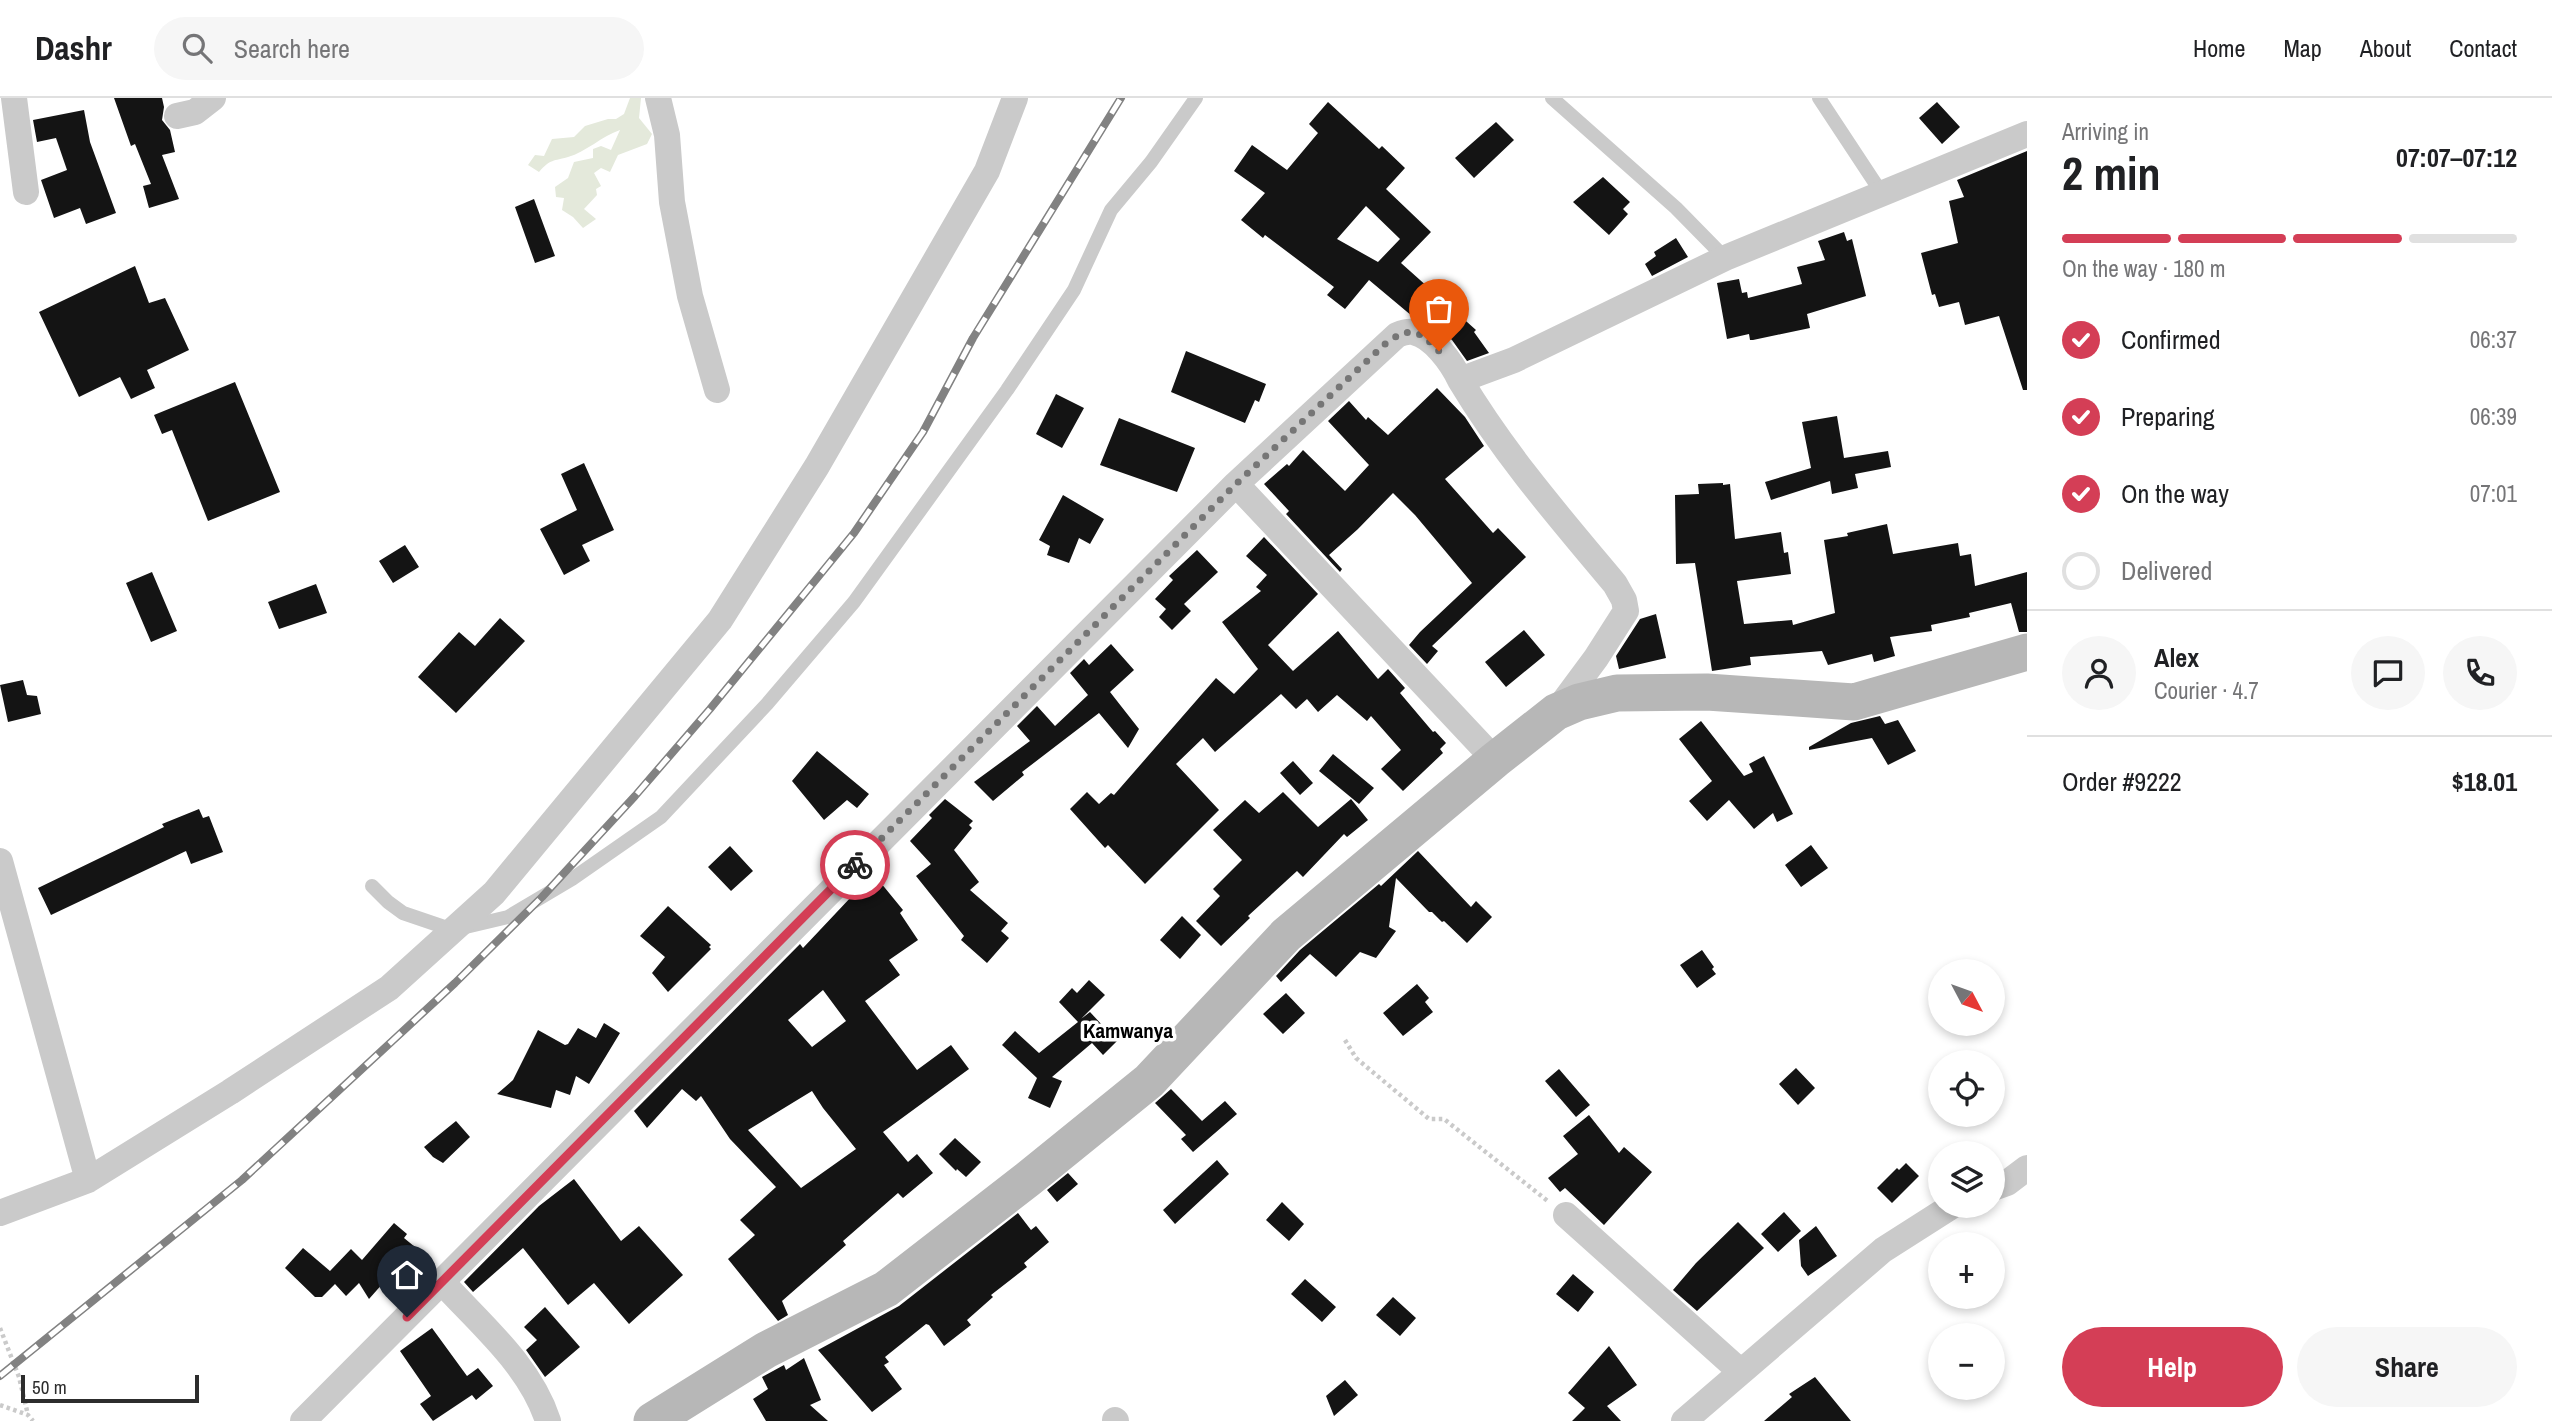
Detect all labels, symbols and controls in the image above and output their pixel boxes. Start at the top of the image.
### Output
search box [154,17,644,80]
text: Dashr [35,26,112,70]
icon: search [178,29,216,67]
text: Search here [234,31,350,66]
text: Home [2193,32,2245,64]
text: Map [2283,32,2322,64]
text: About [2360,32,2411,64]
text: Contact [2449,32,2517,64]
text: Arriving in [2062,116,2149,147]
text: 07:07–07:12 [2396,140,2517,175]
text: 2 min [2062,142,2161,204]
text: On the way · 180 m [2062,253,2226,284]
pin [1409,279,1469,351]
icon: bag [1420,290,1458,328]
icon: check [2062,321,2100,359]
text: Confirmed [2121,322,2221,357]
text: 06:37 [2470,324,2517,355]
icon: check [2062,398,2100,436]
text: Preparing [2121,399,2215,434]
text: 06:39 [2470,401,2517,432]
icon: check [2062,475,2100,513]
text: On the way [2121,476,2229,511]
text: 07:01 [2470,478,2517,509]
text: Delivered [2121,553,2212,588]
button: person [2062,636,2136,710]
button: chat [2351,636,2425,710]
button: phone [2443,636,2517,710]
text: Alex [2154,640,2199,675]
text: Courier · 4.7 [2154,675,2259,706]
text: Order #9222 [2062,764,2182,799]
text: $18.01 [2452,764,2517,799]
courier [820,830,890,900]
icon: bike [836,846,874,884]
north arrow [1928,959,2006,1036]
map controls [1928,959,2005,1400]
district label: Kamwanya [1083,1016,1173,1045]
button: locate [1928,1050,2005,1127]
button: layers [1928,1141,2005,1218]
button: + [1928,1232,2005,1309]
pin [377,1245,437,1317]
icon: home [388,1256,426,1294]
button: − [1928,1323,2005,1400]
button: Help [2062,1327,2283,1407]
button: Share [2297,1327,2517,1407]
scale bar [21,1372,200,1404]
text: 50 m [32,1374,67,1400]

